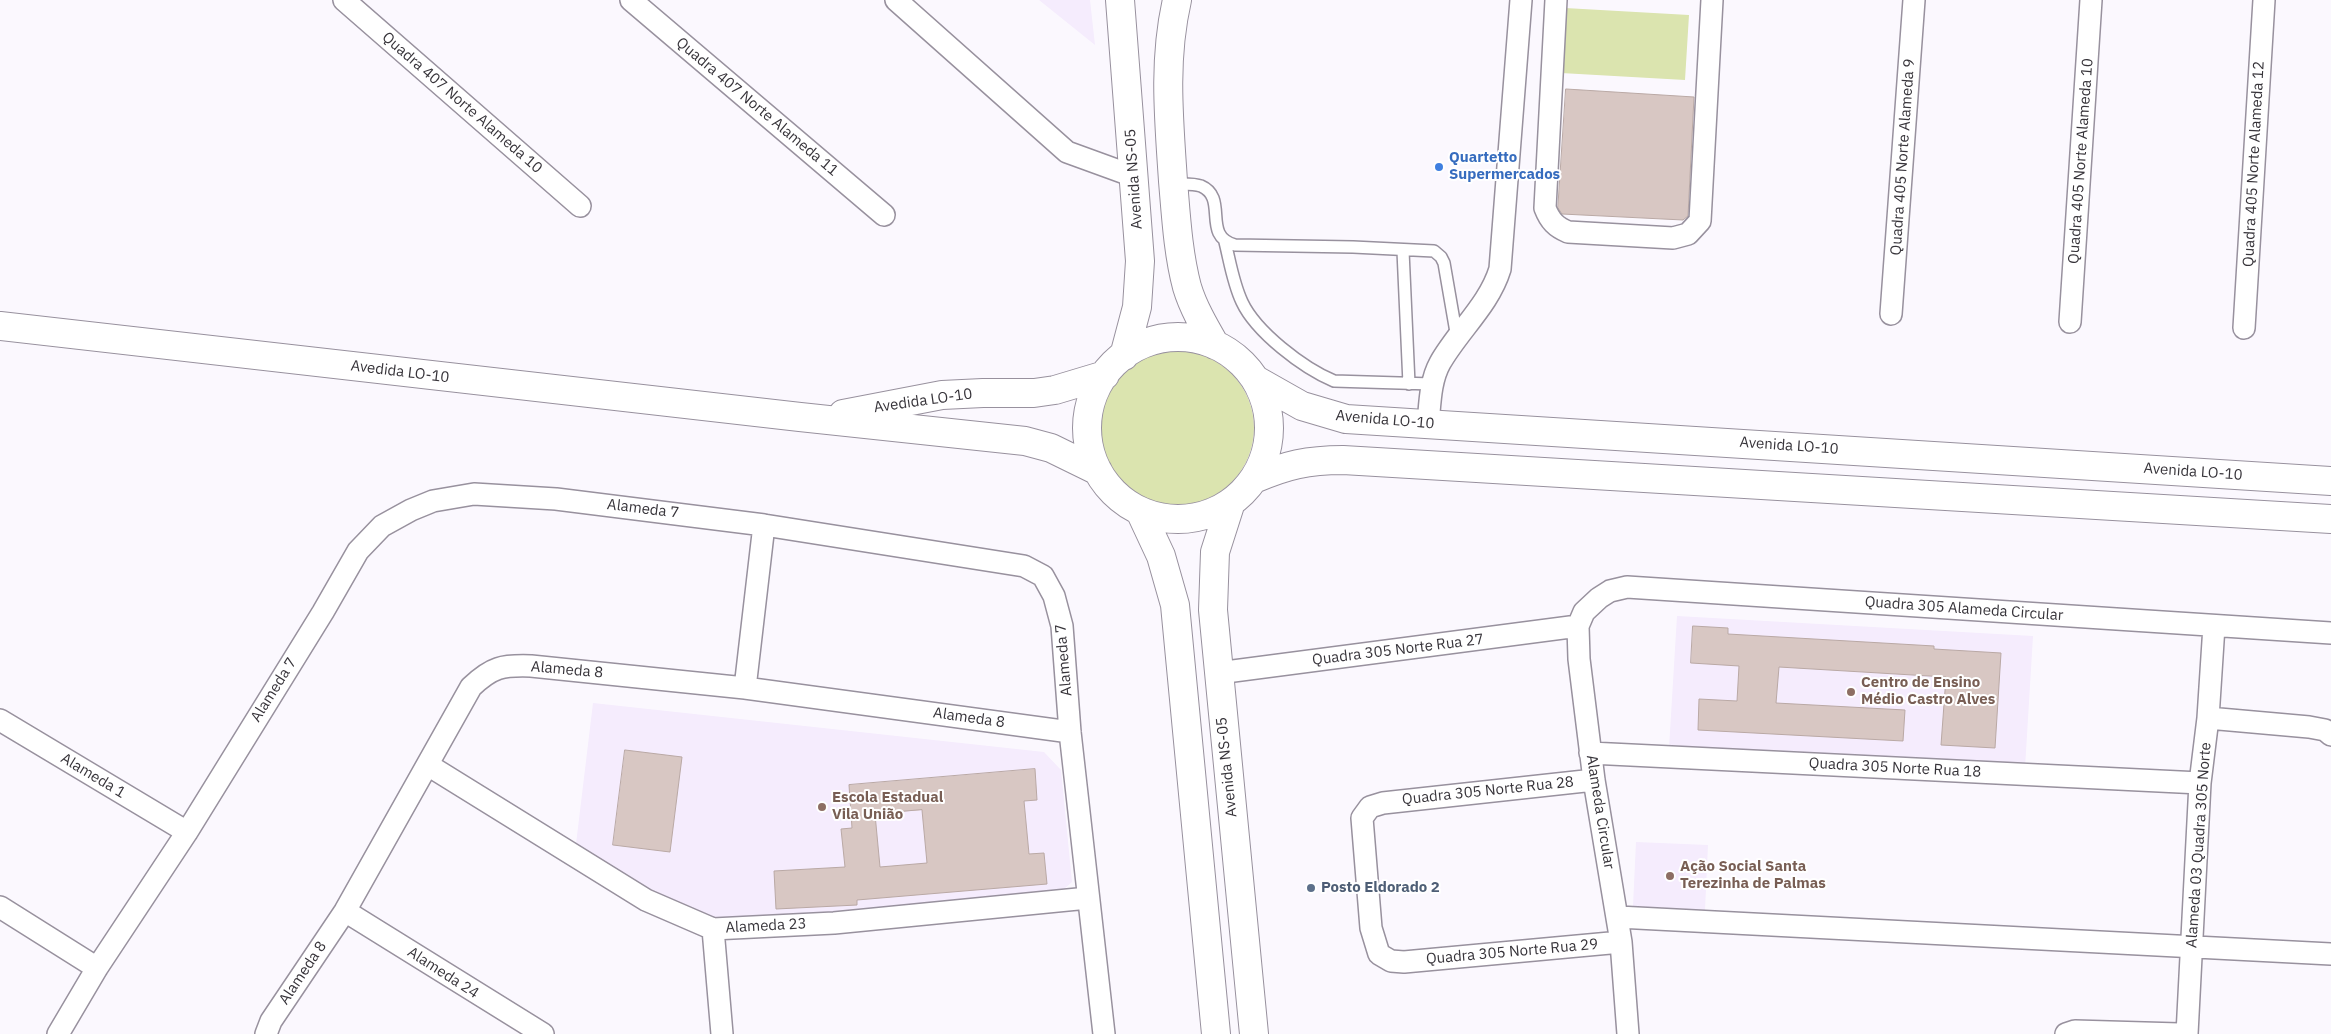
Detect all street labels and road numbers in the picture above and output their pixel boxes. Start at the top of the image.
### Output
street label: Quadra 407 Norte Alameda 10 [378,29,546,177]
street label: Quadra 407 Norte Alameda 11 [672,34,842,180]
street label: Quadra 405 Norte Alameda 9 [1887,58,1919,256]
street label: Quadra 405 Norte Alameda 10 [2065,58,2097,264]
street label: Quadra 405 Norte Alameda 12 [2240,61,2268,267]
street label: Avenida NS-05 [1122,128,1146,230]
street label: Avedida LO-10 [350,357,450,387]
street label: Avedida LO-10 [873,385,973,417]
street label: Avenida LO-10 [1335,407,1435,433]
street label: Avenida LO-10 [1739,434,1839,458]
street label: Avenida LO-10 [2143,460,2243,484]
street label: Alameda 7 [606,496,680,522]
street label: Quadra 305 Alameda Circular [1864,593,2064,625]
street label: Alameda 7 [1052,623,1076,697]
street label: Quadra 305 Norte Rua 27 [1311,631,1485,669]
street label: Alameda 7 [247,655,301,725]
street label: Alameda 8 [530,658,604,682]
street label: Alameda 8 [932,704,1006,732]
street label: Avenida NS-05 [1213,716,1241,818]
street label: Alameda 03 Quadra 305 Norte [2183,742,2215,948]
street label: Alameda 1 [57,750,129,802]
street label: Alameda Circular [1582,754,1618,870]
street label: Quadra 305 Norte Rua 18 [1808,754,1982,782]
street label: Quadra 305 Norte Rua 28 [1401,773,1575,809]
street label: Alameda 23 [725,915,807,937]
street label: Quadra 305 Norte Rua 29 [1425,936,1599,968]
street label: Alameda 8 [275,938,331,1008]
street label: Alameda 24 [404,943,482,1003]

